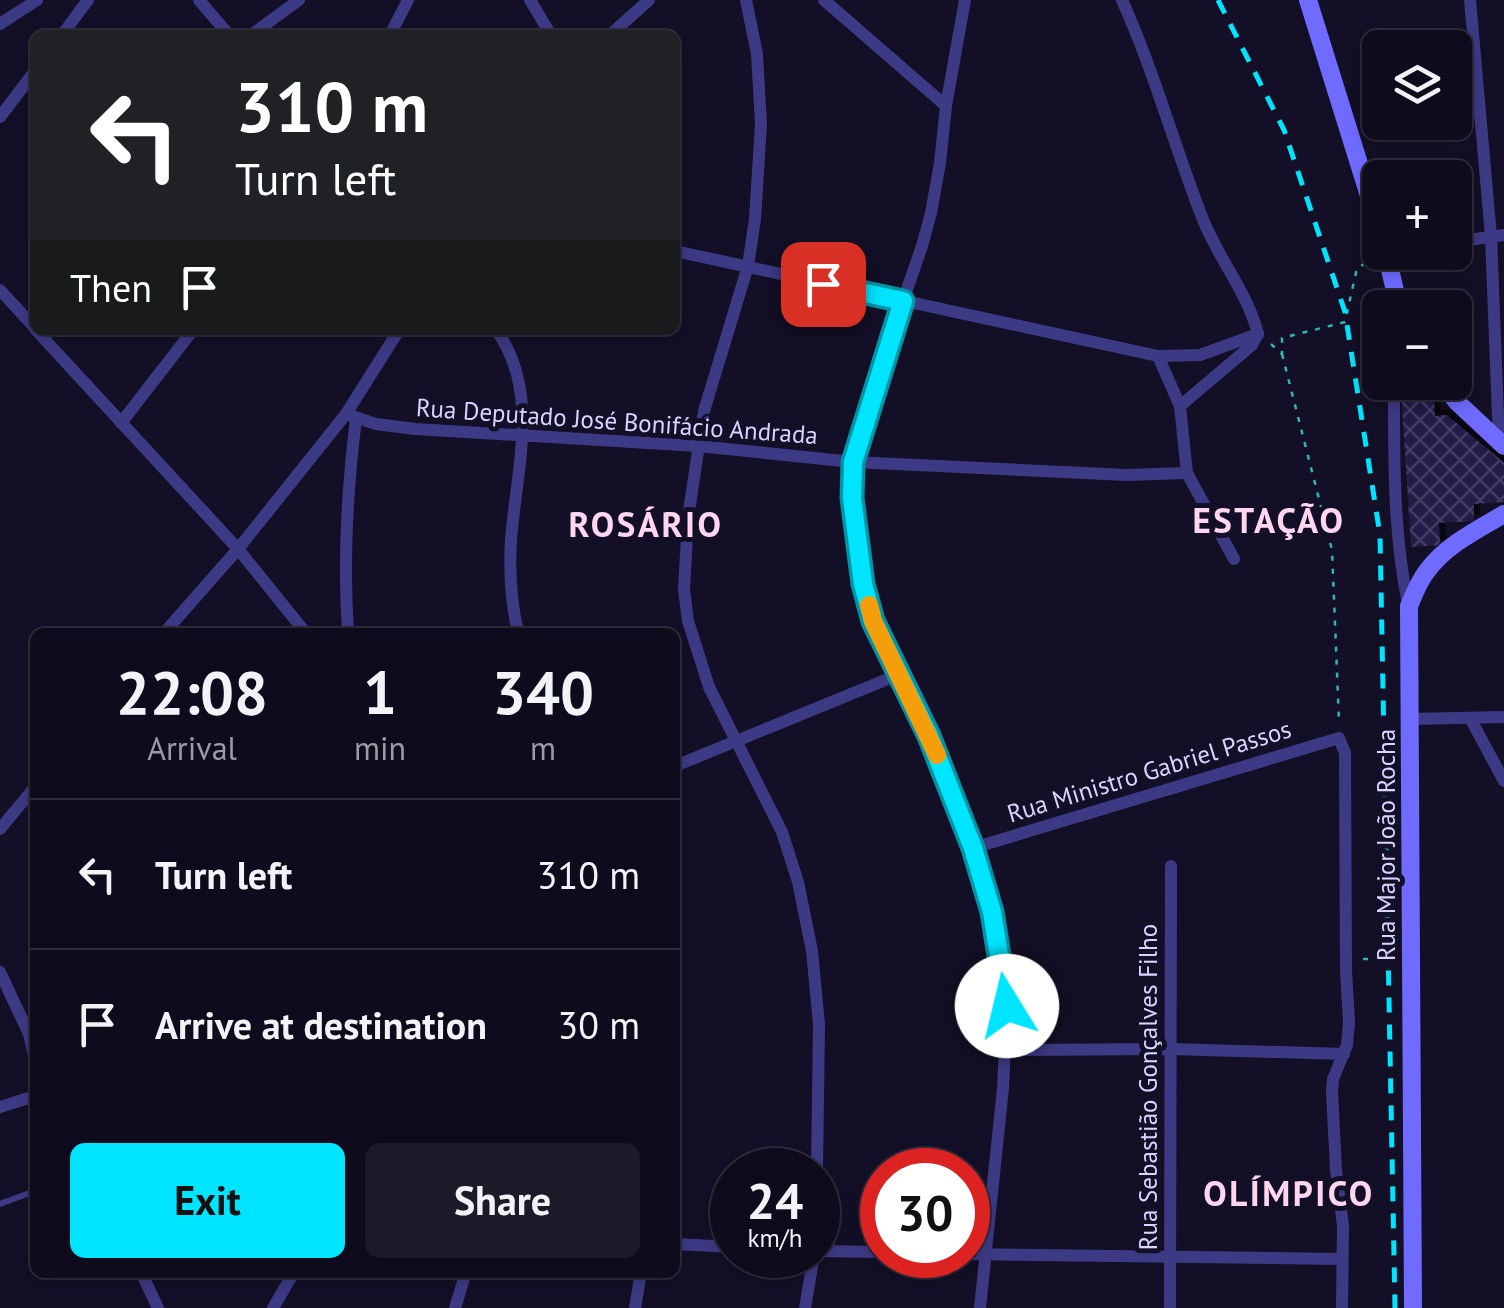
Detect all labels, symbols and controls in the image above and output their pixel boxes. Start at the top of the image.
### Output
map controls [1362,30,1472,400]
button: layers [1362,30,1472,140]
text: 310 m [235,61,428,151]
icon: left [70,70,200,200]
text: Turn left [235,149,396,207]
button: + [1362,160,1472,270]
pin [781,242,866,327]
icon: arrive [796,257,851,312]
icon: arrive [172,260,227,315]
text: Then [70,263,152,312]
button: − [1362,290,1472,400]
street label: Rua Deputado José Bonifácio Andrada [415,391,819,451]
district label: ESTAÇÃO [1192,497,1346,543]
district label: ROSÁRIO [568,501,724,547]
text: 22:08 [116,653,268,731]
text: 1 [363,653,397,731]
text: 340 [492,653,594,731]
street label: Rua Ministro Gabriel Passos [1003,713,1295,829]
text: Arrival [147,727,237,769]
text: min [354,727,406,769]
text: m [530,727,556,769]
street label: Rua Major João Rocha [1370,729,1402,961]
icon: left [70,847,125,902]
text: Turn left [155,850,292,899]
text: 310 m [537,850,640,899]
street label: Rua Sebastião Gonçalves Filho [1132,924,1164,1250]
position arrow [955,954,1059,1058]
icon: arrive [70,997,125,1052]
text: Arrive at destination [155,1000,487,1049]
text: 30 m [558,1000,640,1049]
button: Exit [70,1143,345,1258]
button: Share [365,1143,640,1258]
speed limit sign: 30 [860,1148,990,1278]
text: 24 [747,1168,803,1233]
district label: OLÍMPICO [1203,1170,1375,1216]
text: km/h [748,1222,802,1254]

